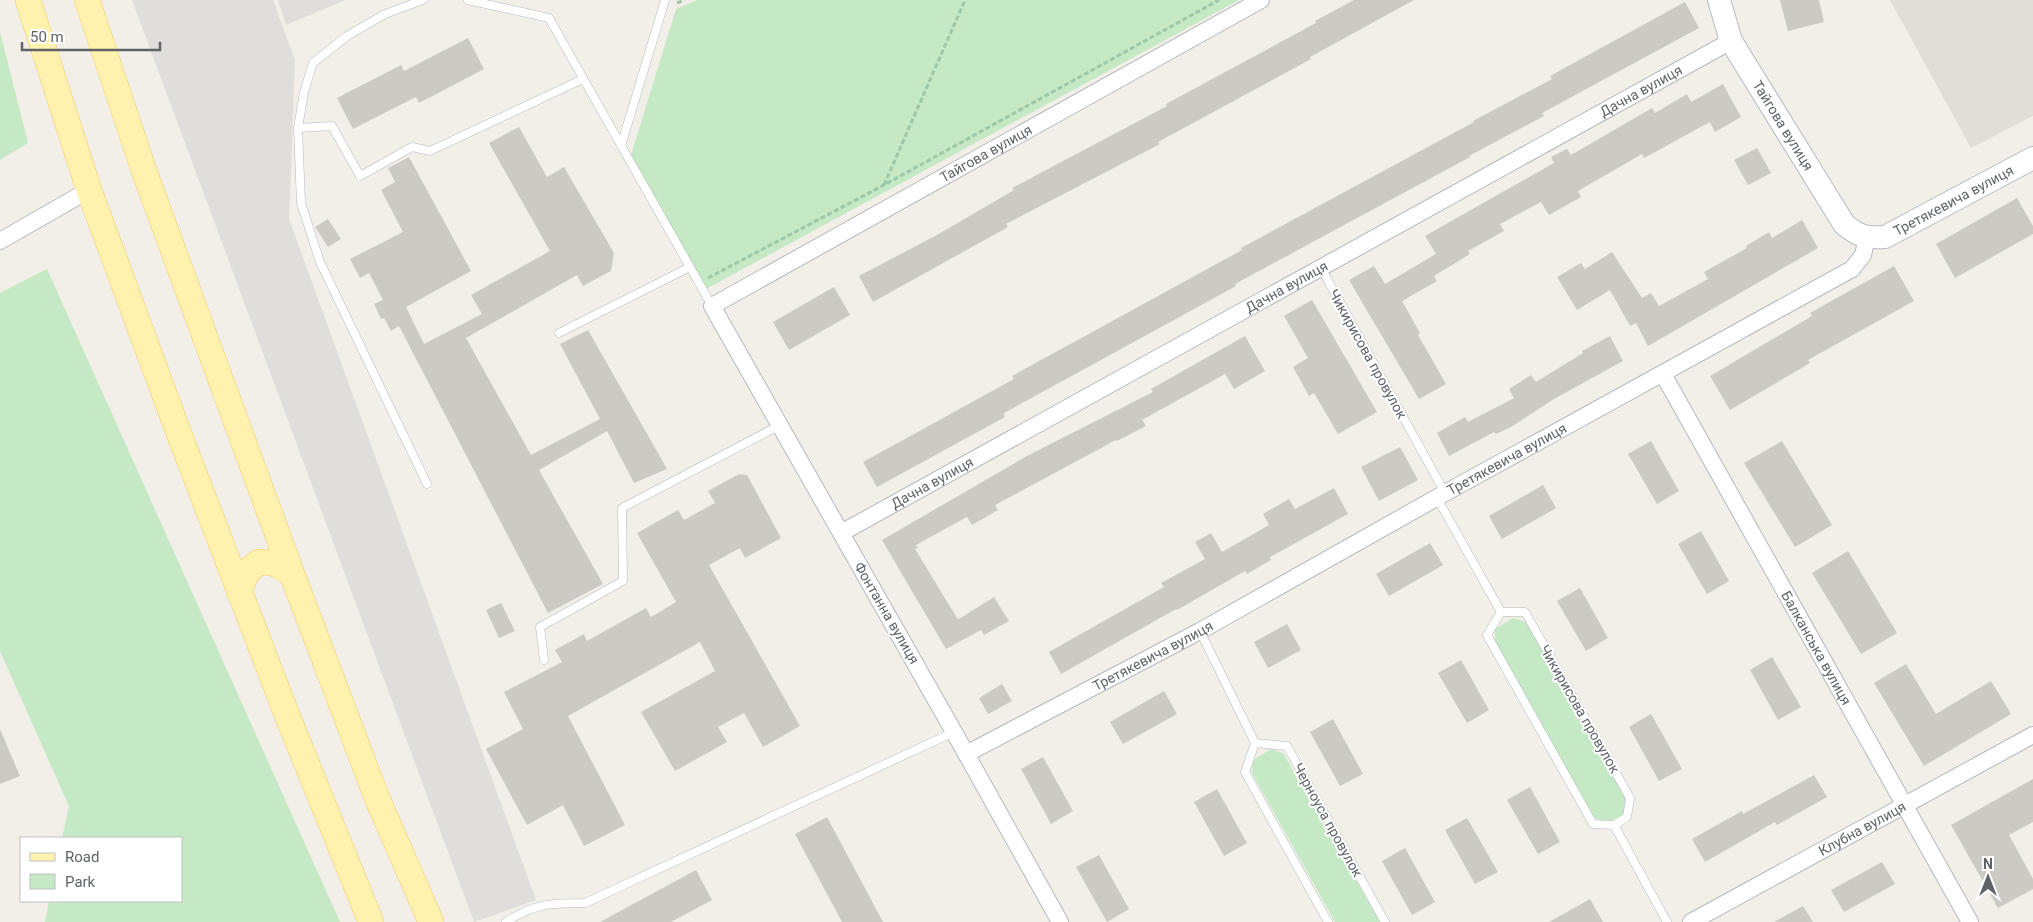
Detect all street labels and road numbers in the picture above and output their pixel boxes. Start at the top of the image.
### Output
street label: Дачна вулиця [1597,62,1685,120]
street label: Тайгова вулиця [1749,78,1817,173]
street label: Тайгова вулиця [937,121,1035,185]
street label: Третякевича вулиця [1891,162,2016,239]
street label: Дачна вулиця [1243,258,1330,316]
street label: Чикирисова провулок [1326,286,1410,422]
street label: Третякевича вулиця [1444,420,1569,498]
street label: Дачна вулиця [888,454,976,512]
street label: Фонтанна вулиця [851,559,923,667]
street label: Балканська вулиця [1778,588,1855,708]
street label: Третякевича вулиця [1090,617,1216,694]
street label: Чикирисова провулок [1537,642,1624,776]
street label: Черноуса провулок [1290,760,1366,880]
street label: Клубна вулиця [1816,798,1909,859]

